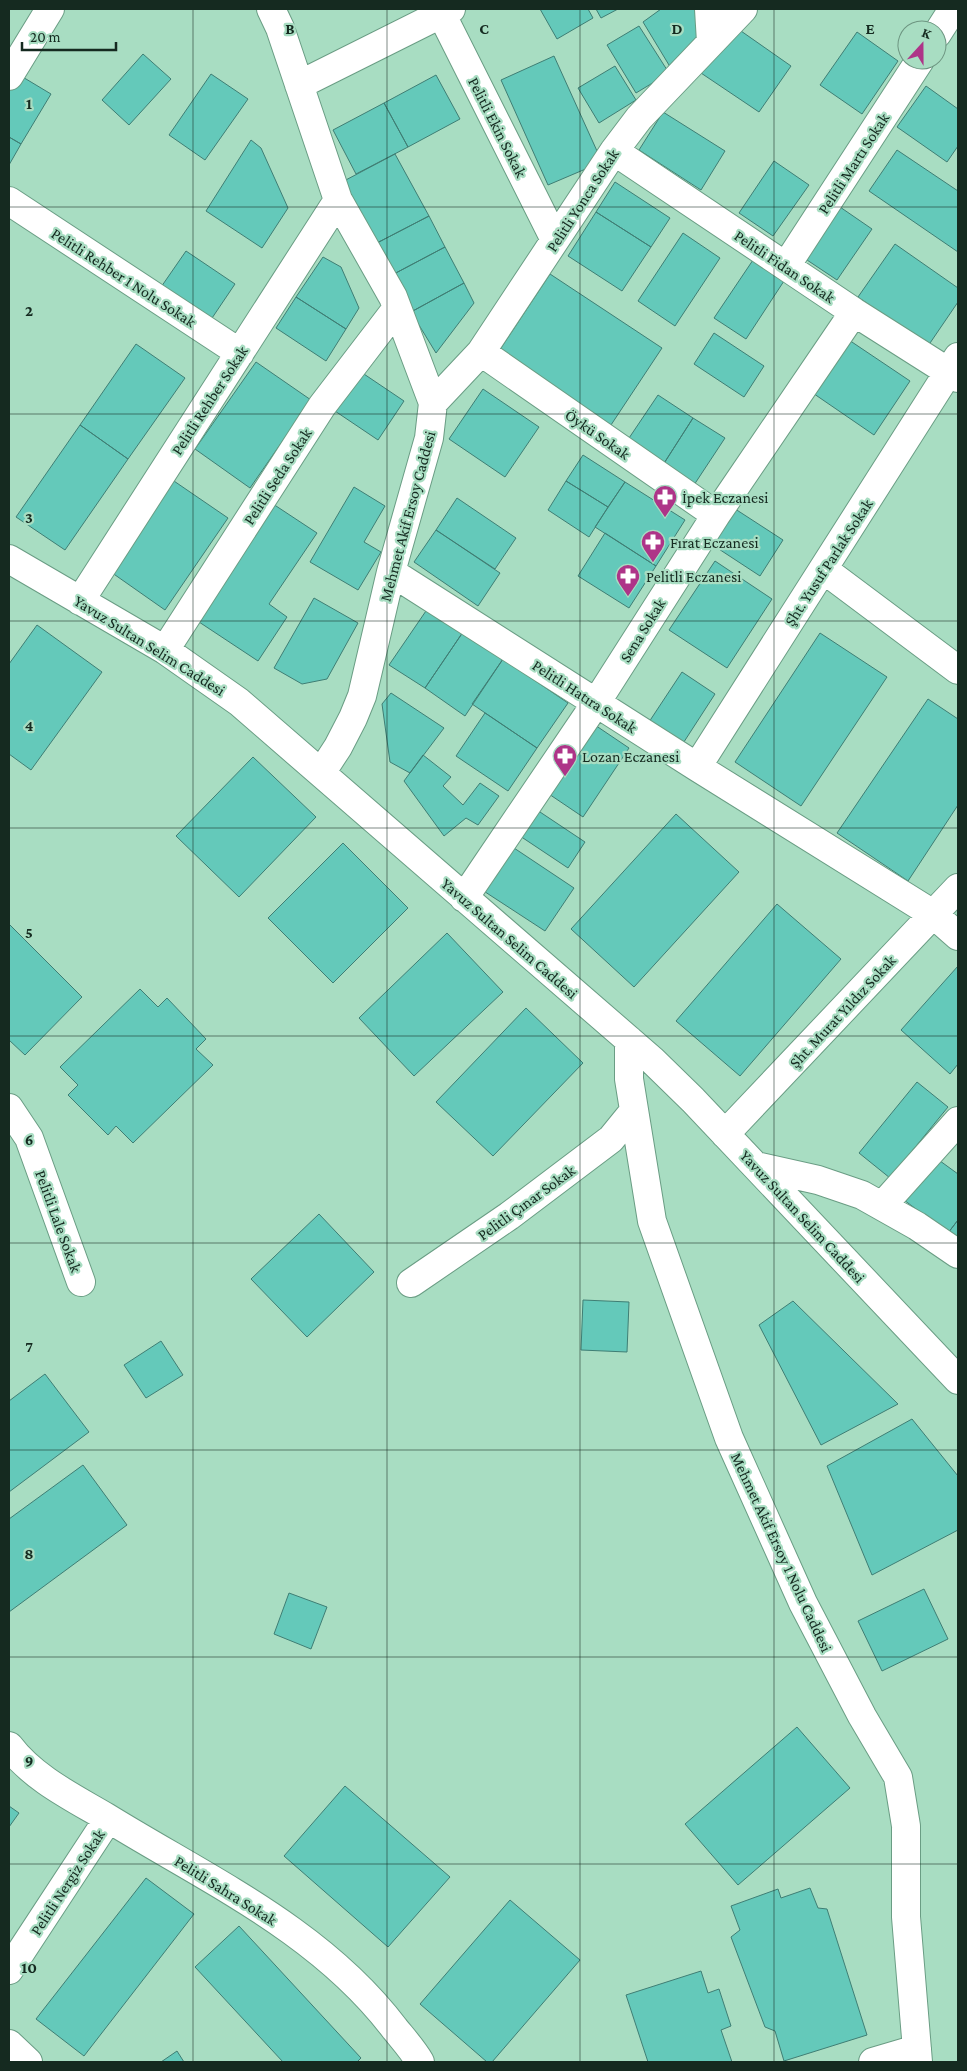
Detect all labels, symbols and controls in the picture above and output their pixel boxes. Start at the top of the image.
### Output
scale bar [22,20,116,52]
text: B [285,20,295,37]
text: C [479,20,489,37]
text: D [671,20,683,37]
text: E [865,20,875,37]
north arrow [897,20,947,70]
text: K [920,24,935,42]
text: 20 m [30,29,61,45]
street label: Pelitli Ekin Sokak [465,74,530,180]
text: 1 [26,95,32,112]
street label: Pelitli Martı Sokak [815,109,893,217]
street label: Pelitli Yonca Sokak [543,146,622,255]
street label: Pelitli Rehber 1 Nolu Sokak [48,224,199,331]
street label: Pelitli Fidan Sokak [731,227,838,306]
text: 2 [25,302,33,319]
street label: Pelitli Rehber Sokak [168,342,251,458]
street label: Öykü Sokak [561,406,634,464]
street label: Pelitli Seda Sokak [240,425,315,528]
street label: Mehmet Akif Ersoy Caddesi [377,429,439,603]
pharmacy icon: İpek Eczanesi [652,484,678,518]
place label: İpek Eczanesi [682,489,769,507]
street label: Şht. Yusuf Parlak Sokak [781,495,877,629]
text: 3 [25,509,33,526]
pharmacy icon: Fırat Eczanesi [640,529,666,563]
place label: Fırat Eczanesi [670,534,759,551]
pharmacy icon: Pelitli Eczanesi [615,563,641,597]
place label: Pelitli Eczanesi [646,568,741,585]
street label: Yavuz Sultan Selim Caddesi [71,592,228,699]
street label: Sena Sokak [616,595,669,665]
street label: Pelitli Hatıra Sokak [529,656,640,737]
text: 4 [25,717,34,734]
pharmacy icon: Lozan Eczanesi [552,743,578,777]
place label: Lozan Eczanesi [582,748,679,765]
street label: Yavuz Sultan Selim Caddesi [438,875,581,1002]
text: 5 [25,924,33,941]
street label: Şht. Murat Yıldız Sokak [786,951,900,1072]
text: 6 [25,1131,33,1148]
street label: Yavuz Sultan Selim Caddesi [737,1147,868,1286]
street label: Pelitli Çınar Sokak [474,1161,579,1244]
street label: Pelitli Lale Sokak [32,1168,85,1275]
text: 7 [25,1338,33,1355]
street label: Mehmet Akif Ersoy 1 Nolu Caddesi [727,1450,835,1655]
text: 8 [24,1545,34,1562]
text: 9 [25,1752,33,1769]
street label: Pelitli Nergiz Sokak [27,1826,109,1939]
street label: Pelitli Sahra Sokak [172,1852,280,1929]
text: 10 [21,1959,37,1976]

